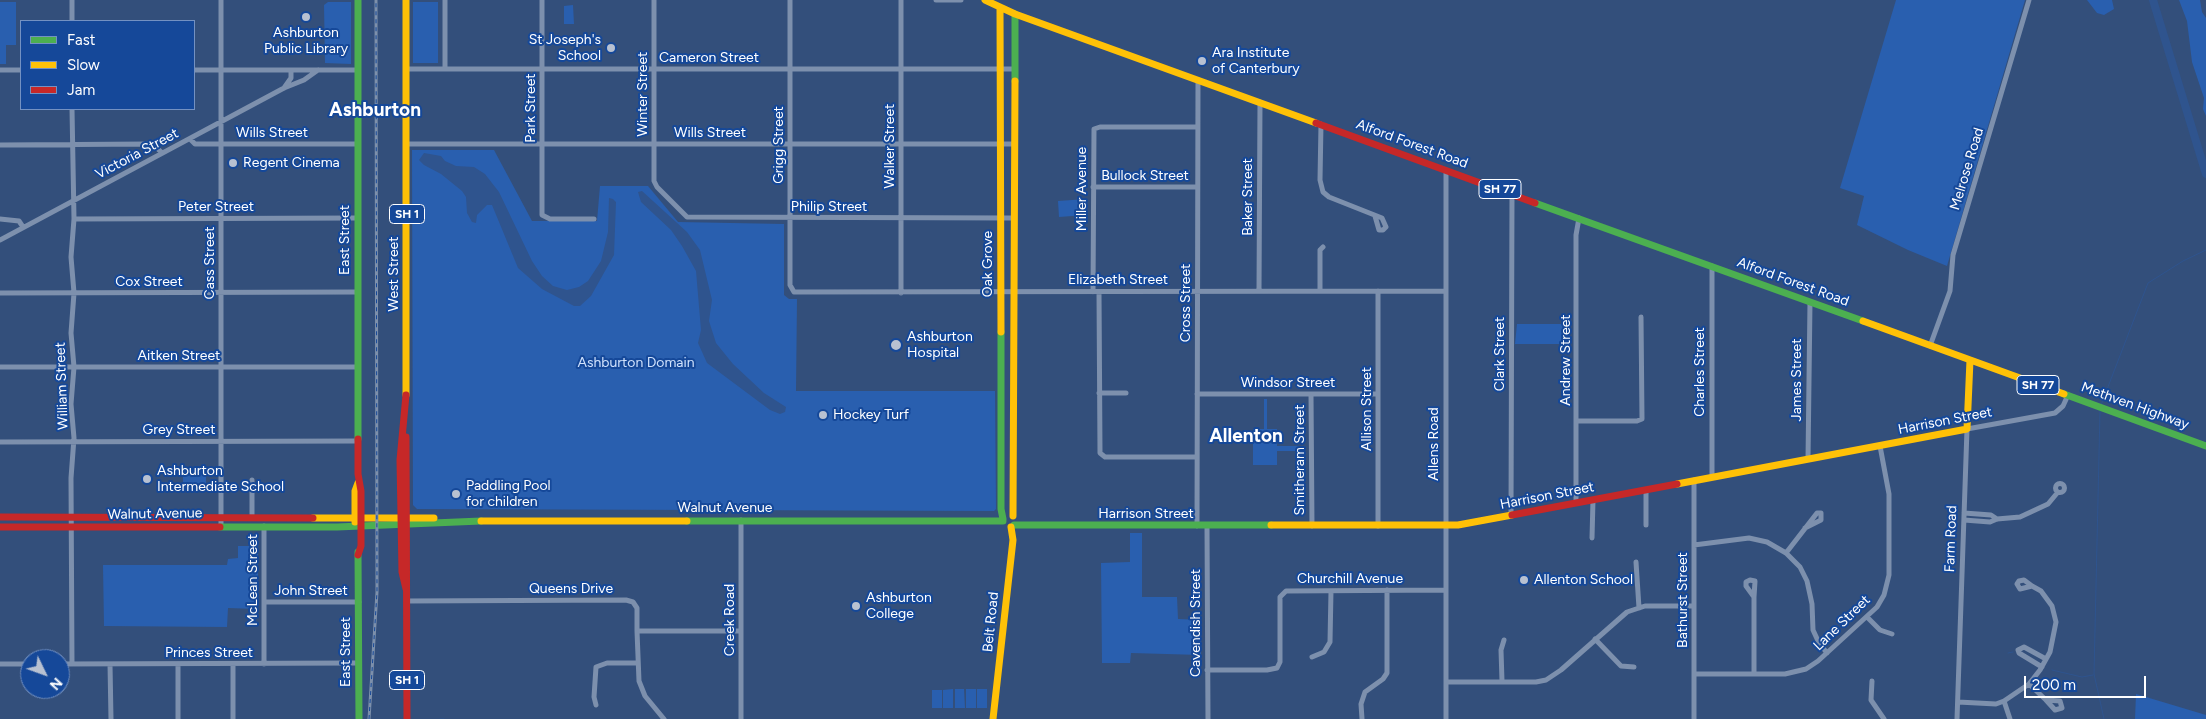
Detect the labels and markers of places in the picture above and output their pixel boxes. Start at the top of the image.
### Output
marker: Ashburton Public Library [300,11,312,23]
place label: Ashburton Public Library [264,25,348,58]
place label: St Joseph's School [529,32,601,64]
marker: St Joseph's School [605,42,617,54]
place label: Ara Institute of Canterbury [1212,45,1300,78]
marker: Ara Institute of Canterbury [1196,55,1208,67]
place label: Regent Cinema [243,155,340,171]
marker: Regent Cinema [227,157,239,169]
place label: Ashburton Hospital [907,329,973,362]
marker: Ashburton Hospital [889,338,903,352]
place label: Hockey Turf [833,407,909,423]
marker: Hockey Turf [817,409,829,421]
place label: Ashburton Intermediate School [157,463,284,496]
marker: Ashburton Intermediate School [141,473,153,485]
place label: Paddling Pool for children [466,478,551,511]
marker: Paddling Pool for children [450,488,462,500]
place label: Allenton School [1534,572,1633,588]
marker: Allenton School [1518,574,1530,586]
place label: Ashburton College [866,590,932,622]
marker: Ashburton College [850,600,862,612]

